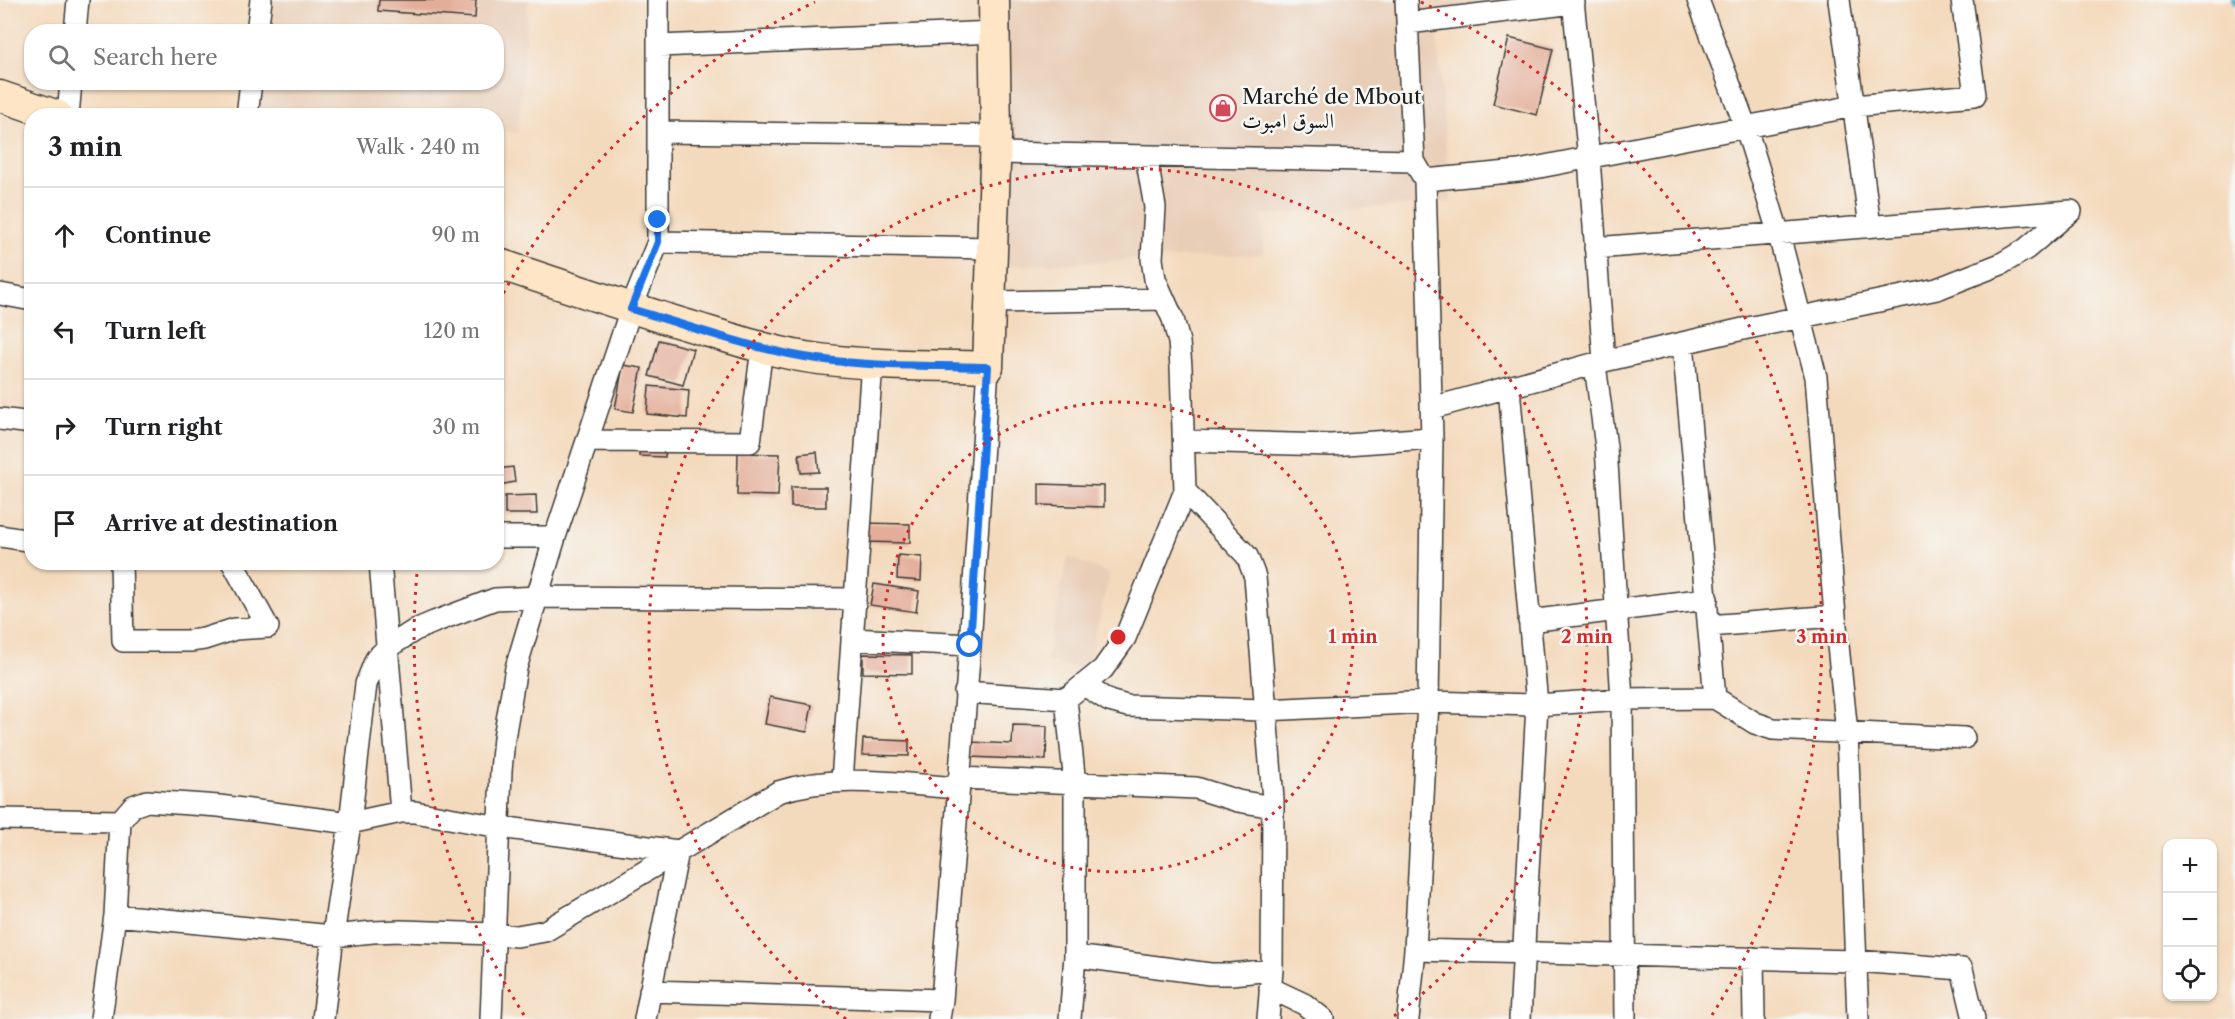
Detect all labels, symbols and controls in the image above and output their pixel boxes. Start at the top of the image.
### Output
search box [24,24,504,90]
icon: search [45,41,78,74]
text: Search here [93,44,218,71]
place label: Marché de Mbout السوق امبوت [1242,84,1422,134]
shop icon: Marché de Mbout السوق امبوت [1208,93,1238,123]
text: 3 min [48,131,122,163]
text: Walk · 240 m [356,135,480,159]
route end [644,206,670,232]
icon: ahead [48,219,81,252]
text: Continue [105,222,211,249]
text: 90 m [432,223,480,247]
icon: left [48,315,81,348]
text: Turn left [105,318,206,345]
text: 120 m [423,319,480,343]
icon: right [48,411,81,444]
text: Turn right [105,414,223,441]
text: 30 m [432,415,480,439]
icon: arrive [48,507,81,540]
text: Arrive at destination [105,510,338,537]
text: 1 min [1328,626,1378,648]
text: 2 min [1561,626,1614,648]
text: 3 min [1796,626,1848,648]
centre of rings [1108,627,1128,647]
route start [956,631,982,657]
map controls [2163,839,2217,1001]
button: + [2163,839,2217,893]
button: − [2163,893,2217,947]
button: locate [2163,947,2217,1001]

